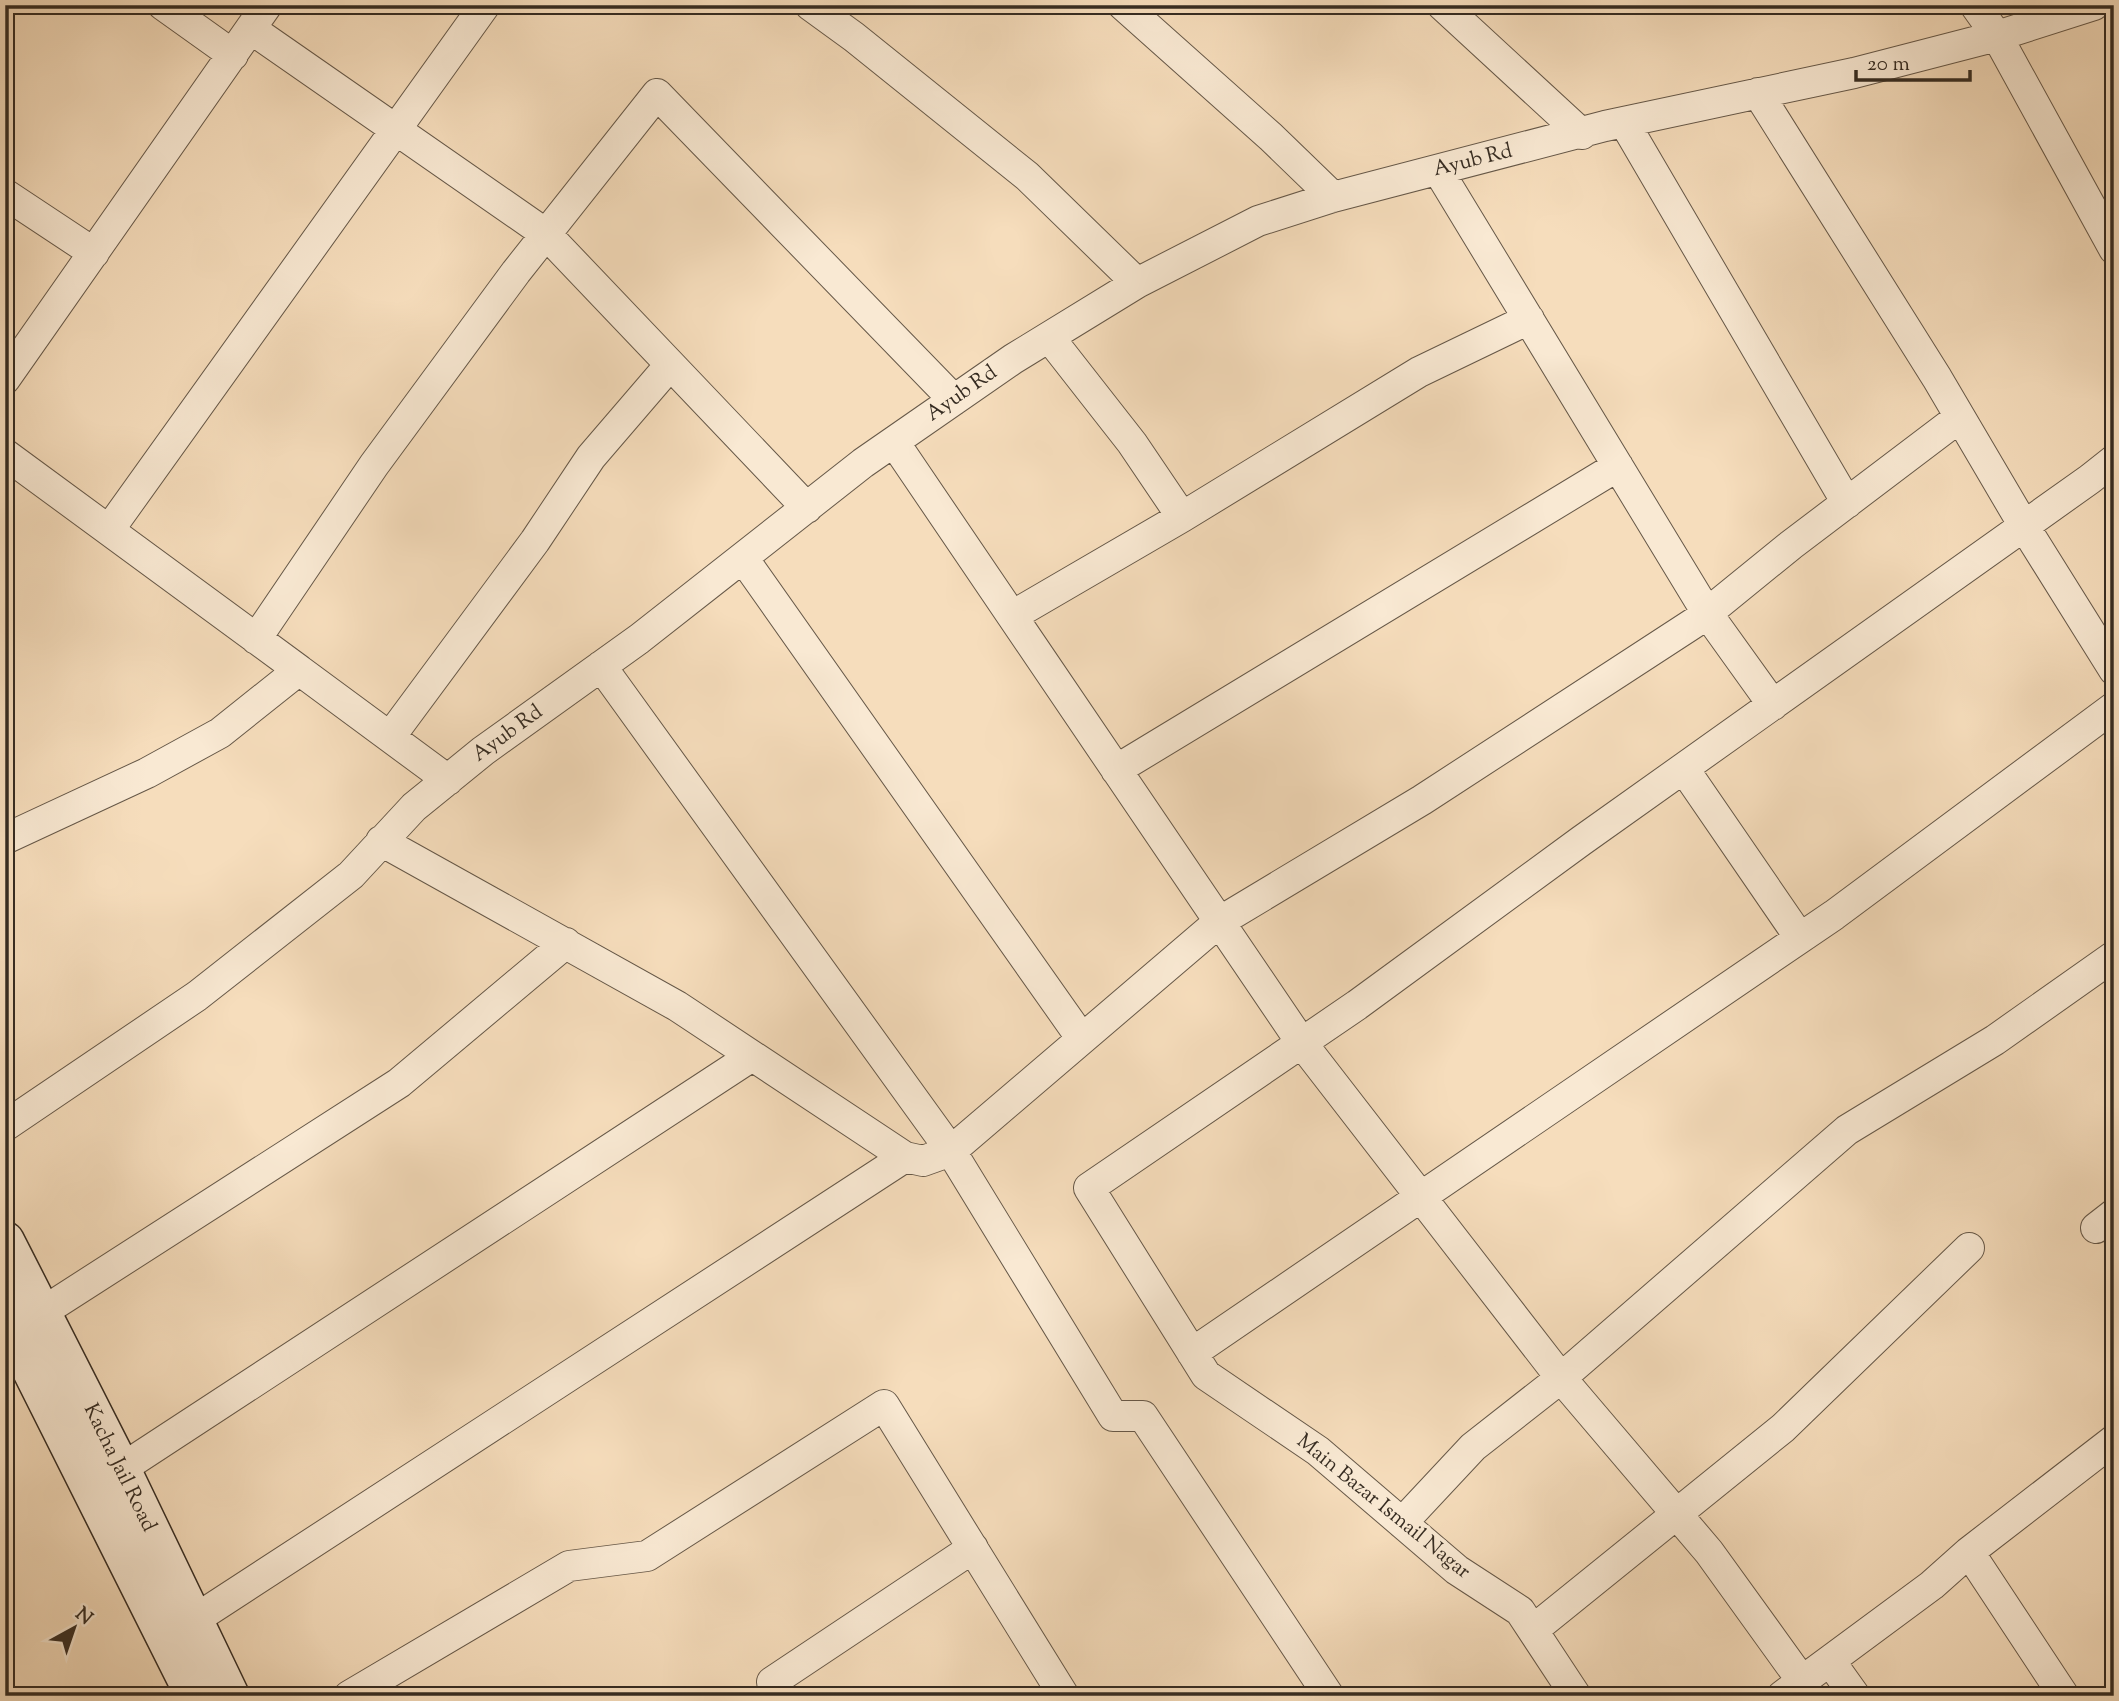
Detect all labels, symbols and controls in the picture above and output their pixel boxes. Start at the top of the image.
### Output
scale bar [1856,38,1970,82]
text: 20 m [1867,50,1910,80]
street label: Ayub Rd [1430,137,1516,185]
street label: Ayub Rd [920,359,1004,429]
street label: Ayub Rd [467,698,550,770]
street label: Kacha Jail Road [75,1399,163,1537]
street label: Main Bazar Ismail Nagar [1289,1427,1477,1587]
north arrow [38,1592,108,1662]
text: N [69,1602,98,1632]

